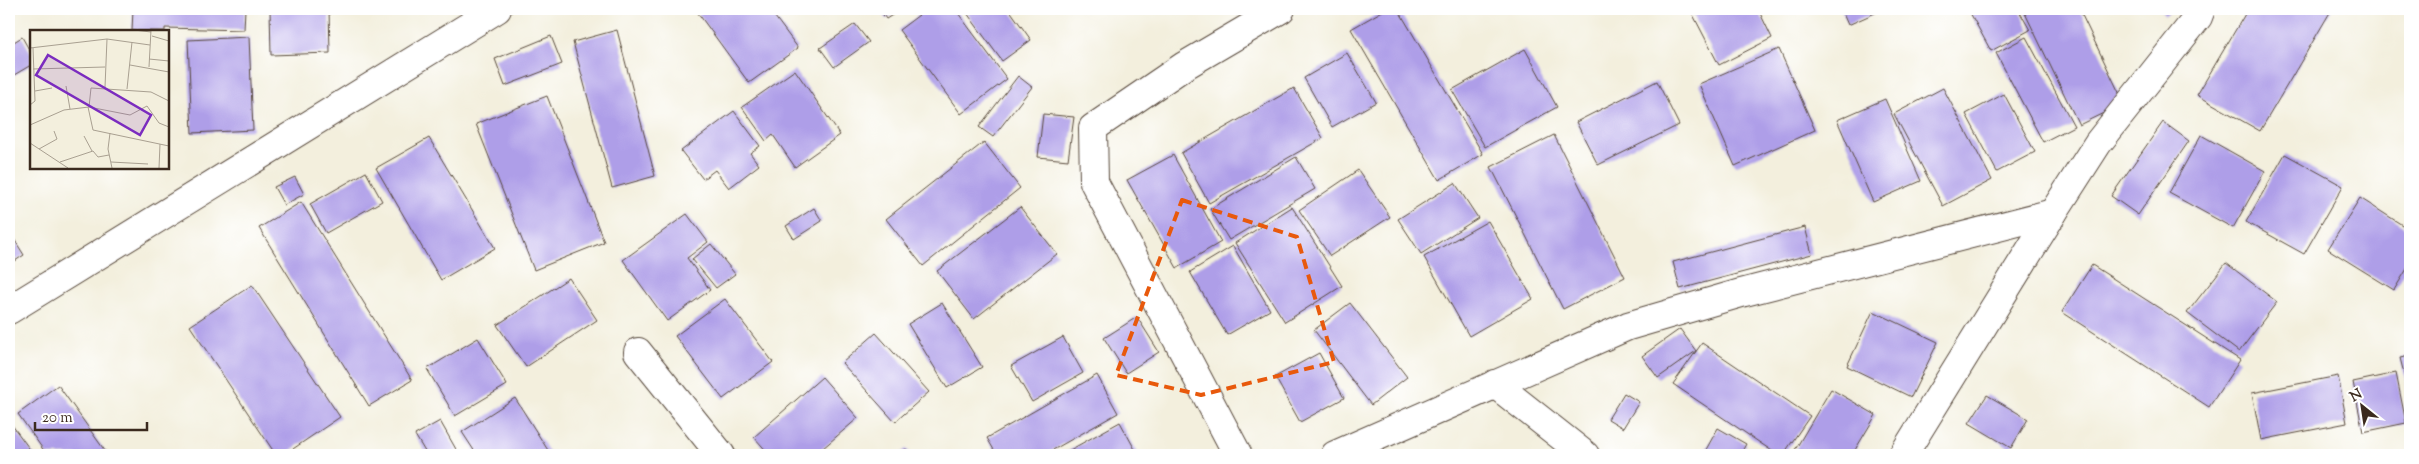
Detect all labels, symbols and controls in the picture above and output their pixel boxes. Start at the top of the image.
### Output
inset map [30,30,169,169]
north arrow [2336,382,2386,432]
text: N [2347,385,2366,408]
scale bar [35,399,148,431]
text: 20 m [42,408,73,429]

